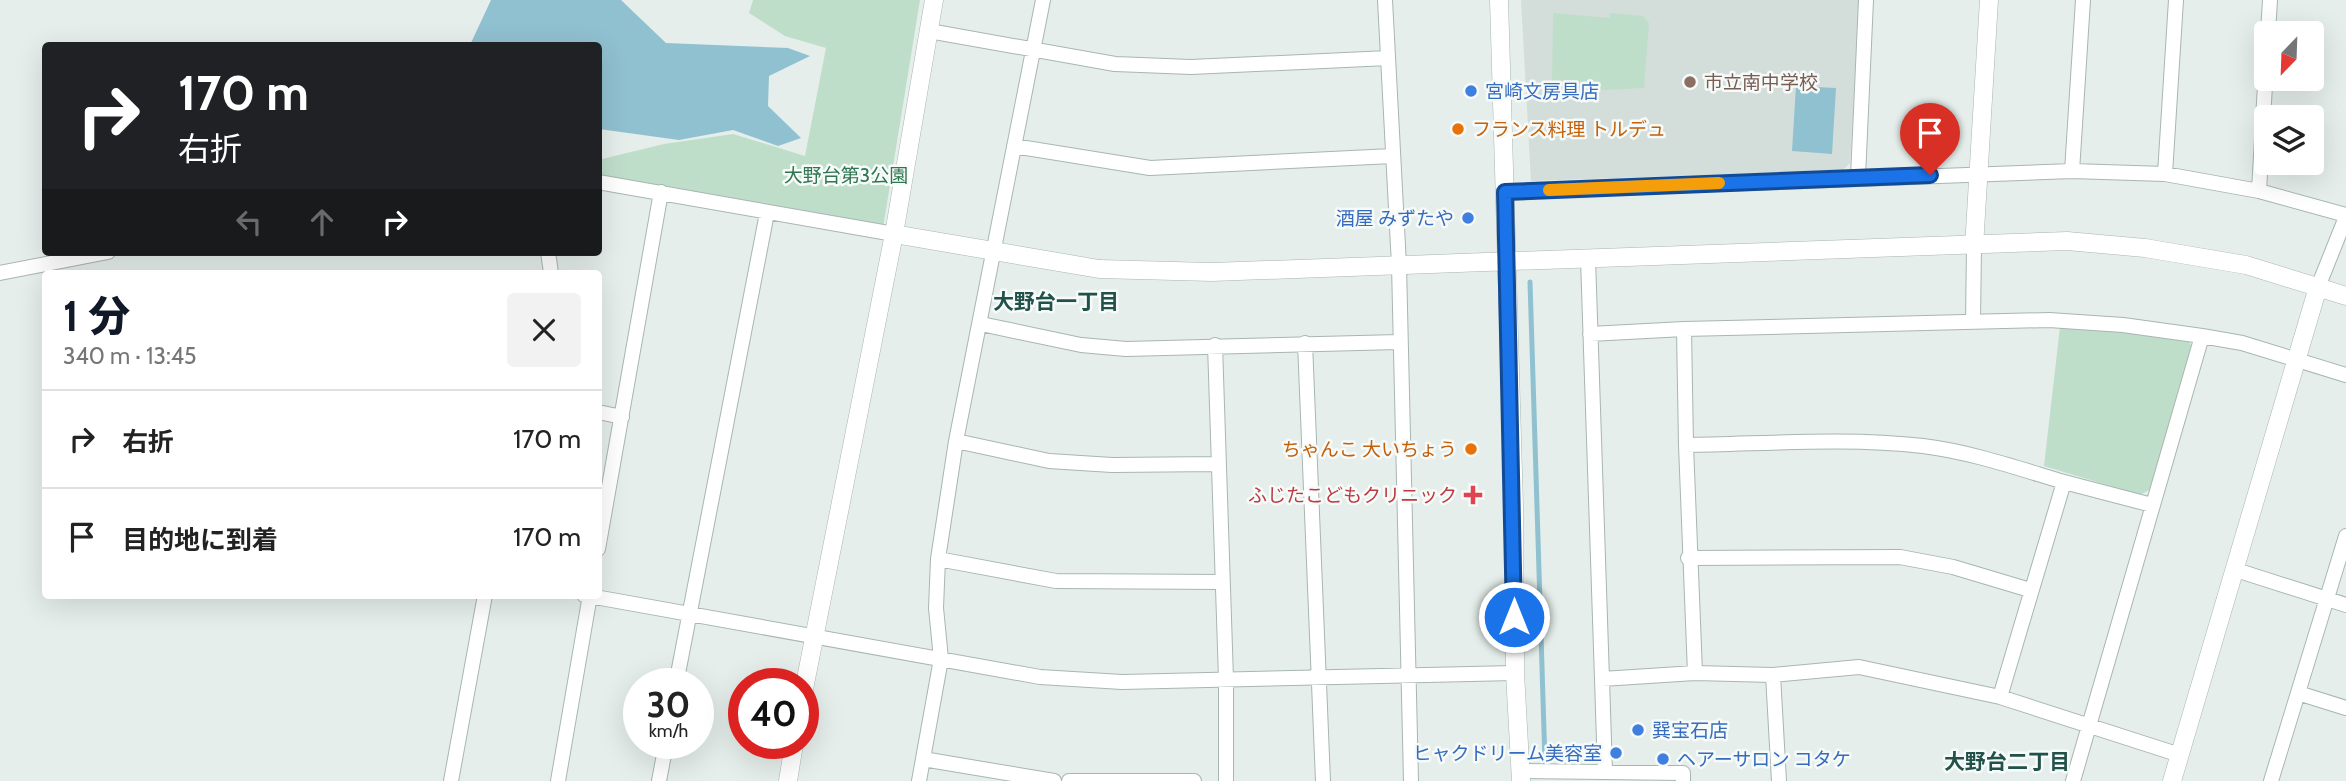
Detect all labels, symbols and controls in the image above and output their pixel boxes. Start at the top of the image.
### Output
north arrow [2254,21,2324,91]
map controls [2254,21,2324,175]
text: 170 m [178,63,309,122]
icon: right [63,70,154,161]
place label: 市立南中学校 [1704,71,1818,94]
marker: 市立南中学校 [1682,74,1698,90]
place label: 宮崎文房具店 [1485,80,1599,103]
marker: 宮崎文房具店 [1463,83,1479,99]
pin [1900,103,1960,175]
button: layers [2254,105,2324,175]
icon: arrive [1911,114,1949,152]
place label: フランス料理 トルデュ [1472,118,1666,141]
marker: フランス料理 トルデュ [1450,121,1466,137]
text: 右折 [178,129,242,168]
park label: 大野台第3公園 [784,164,908,187]
icon: left [230,203,268,241]
icon: ahead [303,203,341,241]
icon: right [376,203,414,241]
place label: 酒屋 みずたや [1336,207,1454,230]
marker: 酒屋 みずたや [1460,210,1476,226]
district label: 大野台一丁目 [993,289,1119,314]
text: 1 分 [63,290,130,342]
button: close [507,293,581,367]
text: 340 m · 13:45 [63,342,196,370]
icon: right [63,420,101,458]
text: 170 m [513,423,581,455]
text: 右折 [122,426,174,458]
place label: ちゃんこ 大いちょう [1282,438,1457,461]
marker: ちゃんこ 大いちょう [1463,441,1479,457]
place label: ふじたこどもクリニック [1248,484,1457,507]
marker: ふじたこどもクリニック [1463,485,1483,505]
icon: arrive [63,518,101,556]
text: 170 m [513,521,581,553]
text: 目的地に到着 [122,524,278,556]
position arrow [1477,580,1551,654]
speed limit sign: 40 [728,668,819,759]
text: 30 [647,683,690,726]
place label: 巽宝石店 [1652,719,1728,742]
text: km/h [649,720,688,742]
marker: 巽宝石店 [1630,722,1646,738]
place label: ヒャクドリーム美容室 [1413,742,1602,765]
marker: ヒャクドリーム美容室 [1608,745,1624,761]
place label: ヘアーサロン コタケ [1677,748,1851,771]
district label: 大野台二丁目 [1944,749,2070,774]
marker: ヘアーサロン コタケ [1655,751,1671,767]

